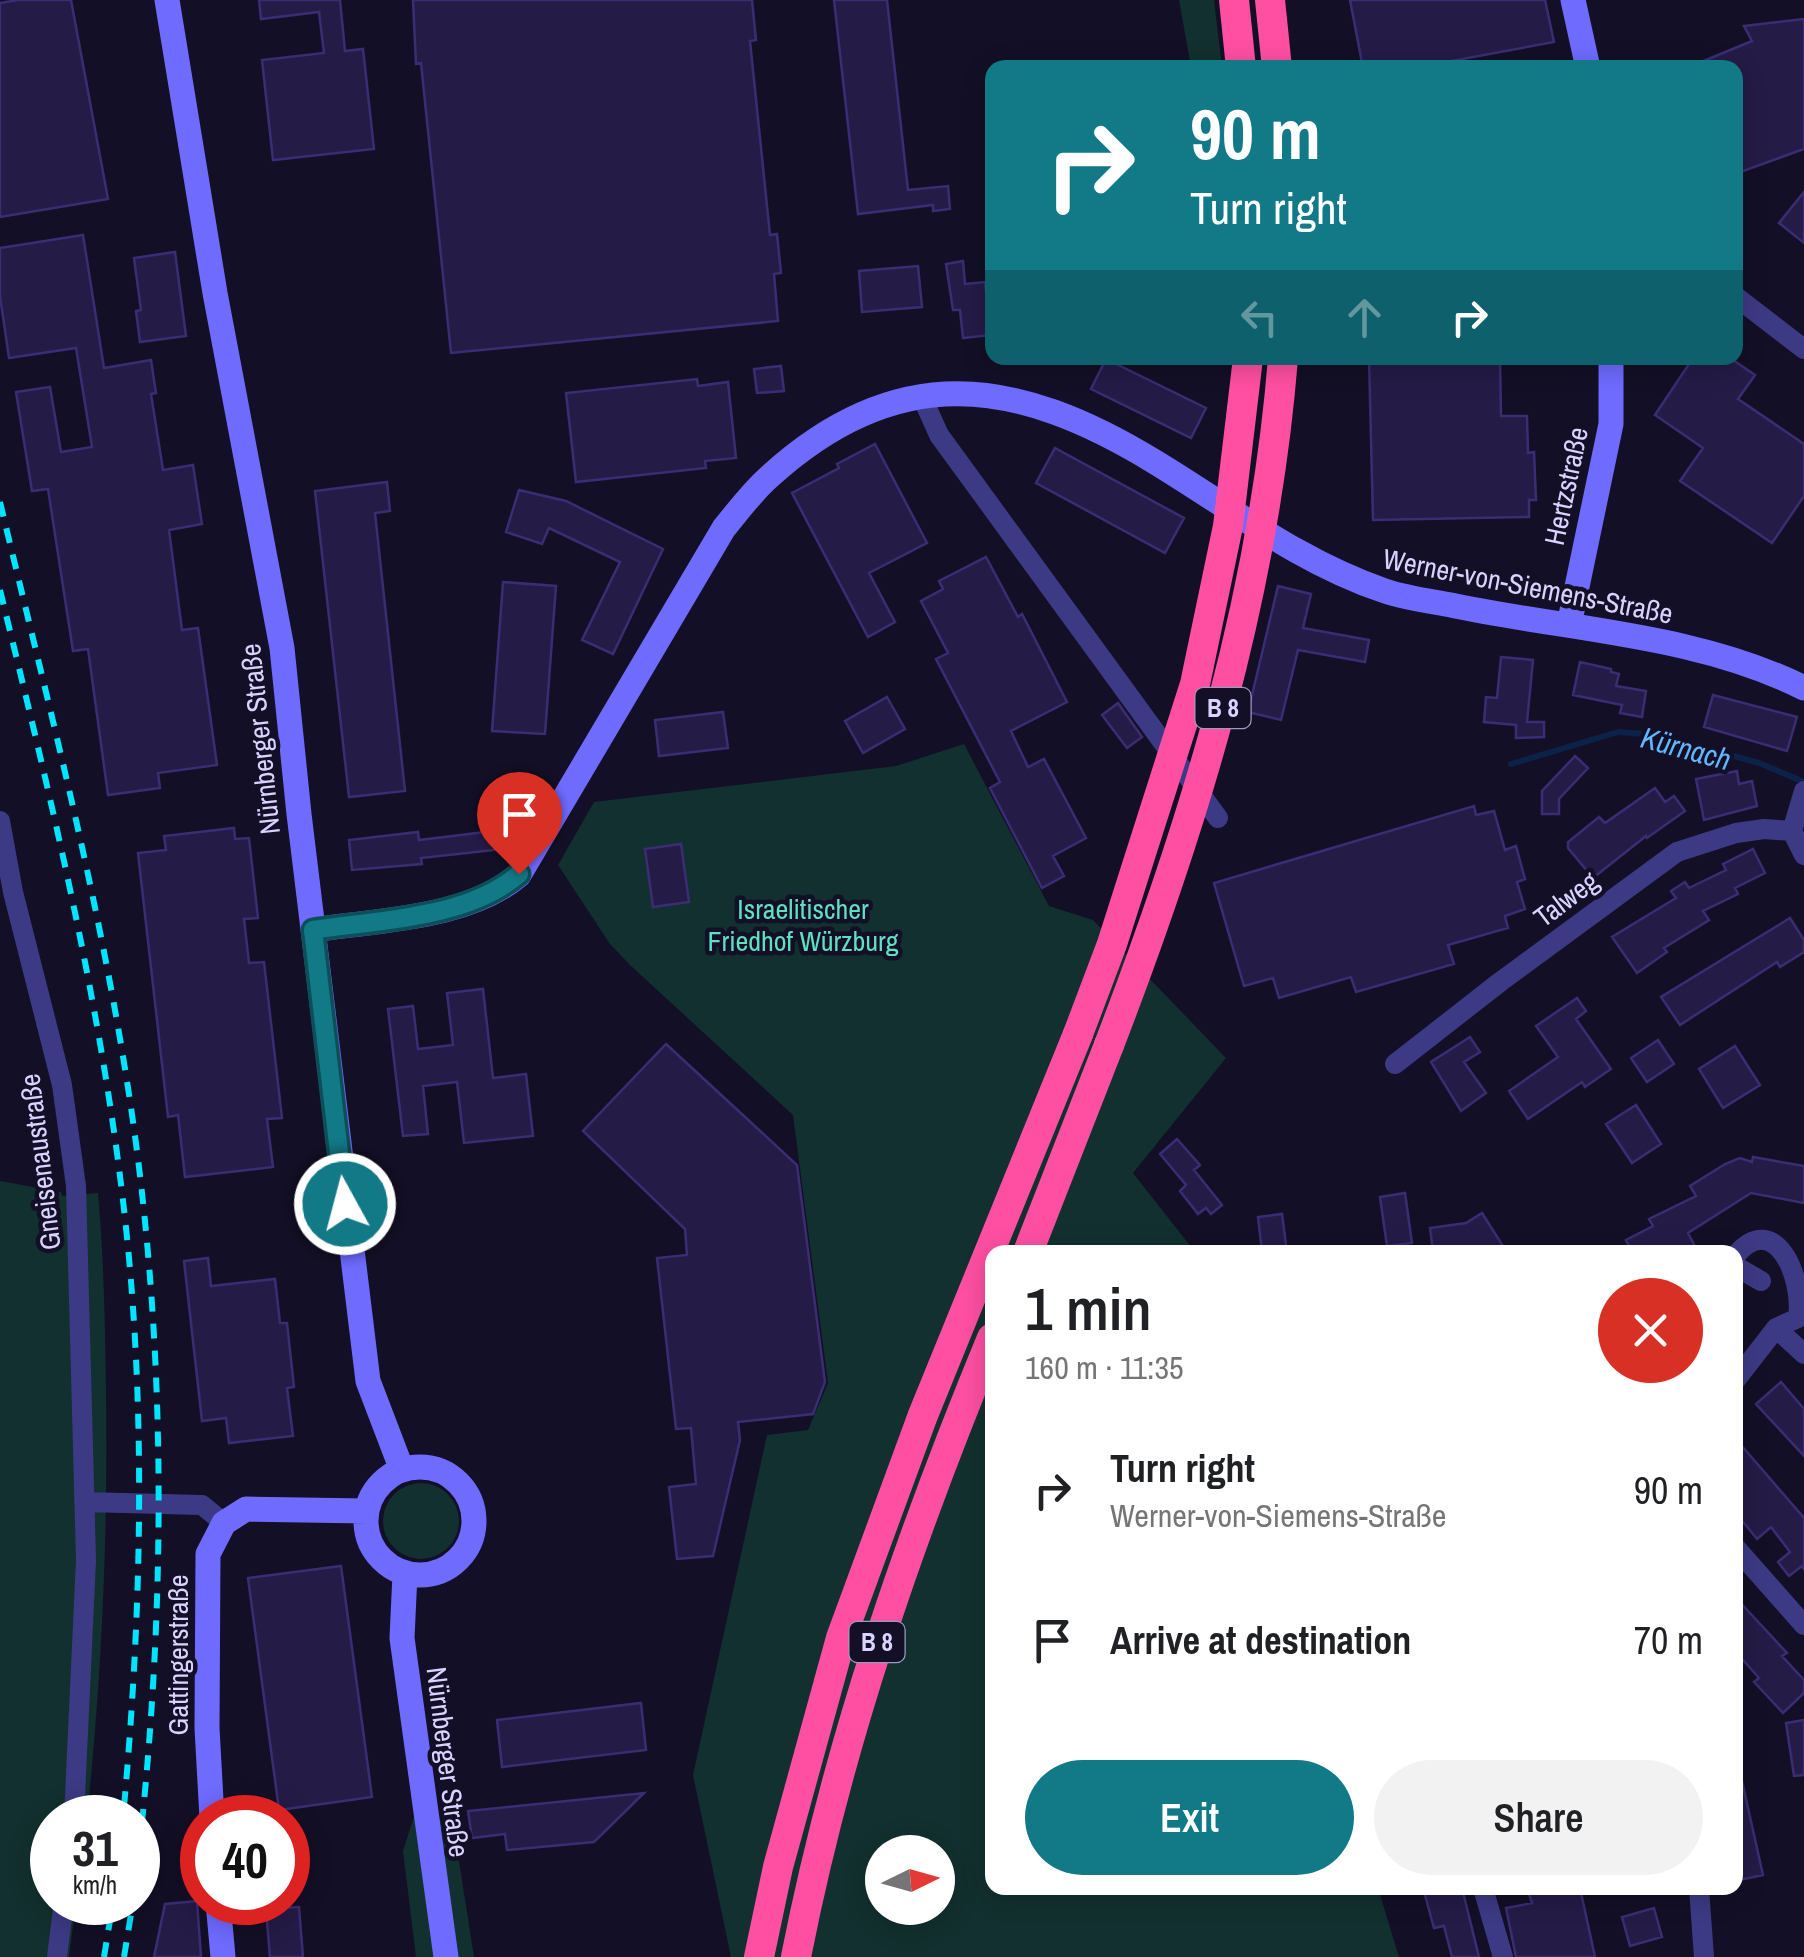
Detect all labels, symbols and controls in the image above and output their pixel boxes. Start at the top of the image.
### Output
text: 90 m [1190,87,1321,181]
icon: right [1025,100,1155,230]
text: Turn right [1190,177,1347,238]
icon: left [1232,290,1287,345]
icon: ahead [1337,290,1392,345]
icon: right [1442,290,1497,345]
street label: Hertzstraße [1535,423,1597,549]
street label: Werner-von-Siemens-Straße [1380,539,1676,633]
street label: Nürnberger Straße [231,642,289,836]
road number: B 8 [1196,688,1250,728]
water label: Kürnach [1637,717,1735,779]
pin [477,772,562,875]
icon: arrive [492,787,547,842]
street label: Talweg [1526,862,1606,936]
park label: Israelitischer Friedhof Würzburg [707,890,899,960]
street label: Gneisenaustraße [10,1072,70,1252]
position arrow [293,1152,397,1256]
text: 1 min [1025,1268,1152,1349]
button: close [1598,1278,1703,1383]
text: 160 m · 11:35 [1025,1346,1184,1389]
text: Turn right [1110,1443,1255,1494]
icon: right [1025,1463,1080,1518]
text: 90 m [1634,1465,1703,1516]
text: Werner-von-Siemens-Straße [1110,1494,1446,1537]
street label: Gattingerstraße [159,1575,197,1735]
icon: arrive [1025,1613,1080,1668]
text: Arrive at destination [1110,1615,1411,1666]
text: 70 m [1634,1615,1703,1666]
road number: B 8 [850,1622,904,1662]
street label: Nürnberger Straße [417,1665,479,1859]
button: Exit [1025,1760,1354,1875]
button: Share [1374,1760,1703,1875]
speed limit sign: 40 [180,1795,310,1925]
text: 31 [72,1814,118,1882]
north arrow [865,1835,955,1925]
map controls [865,1835,955,1925]
text: km/h [73,1868,117,1902]

